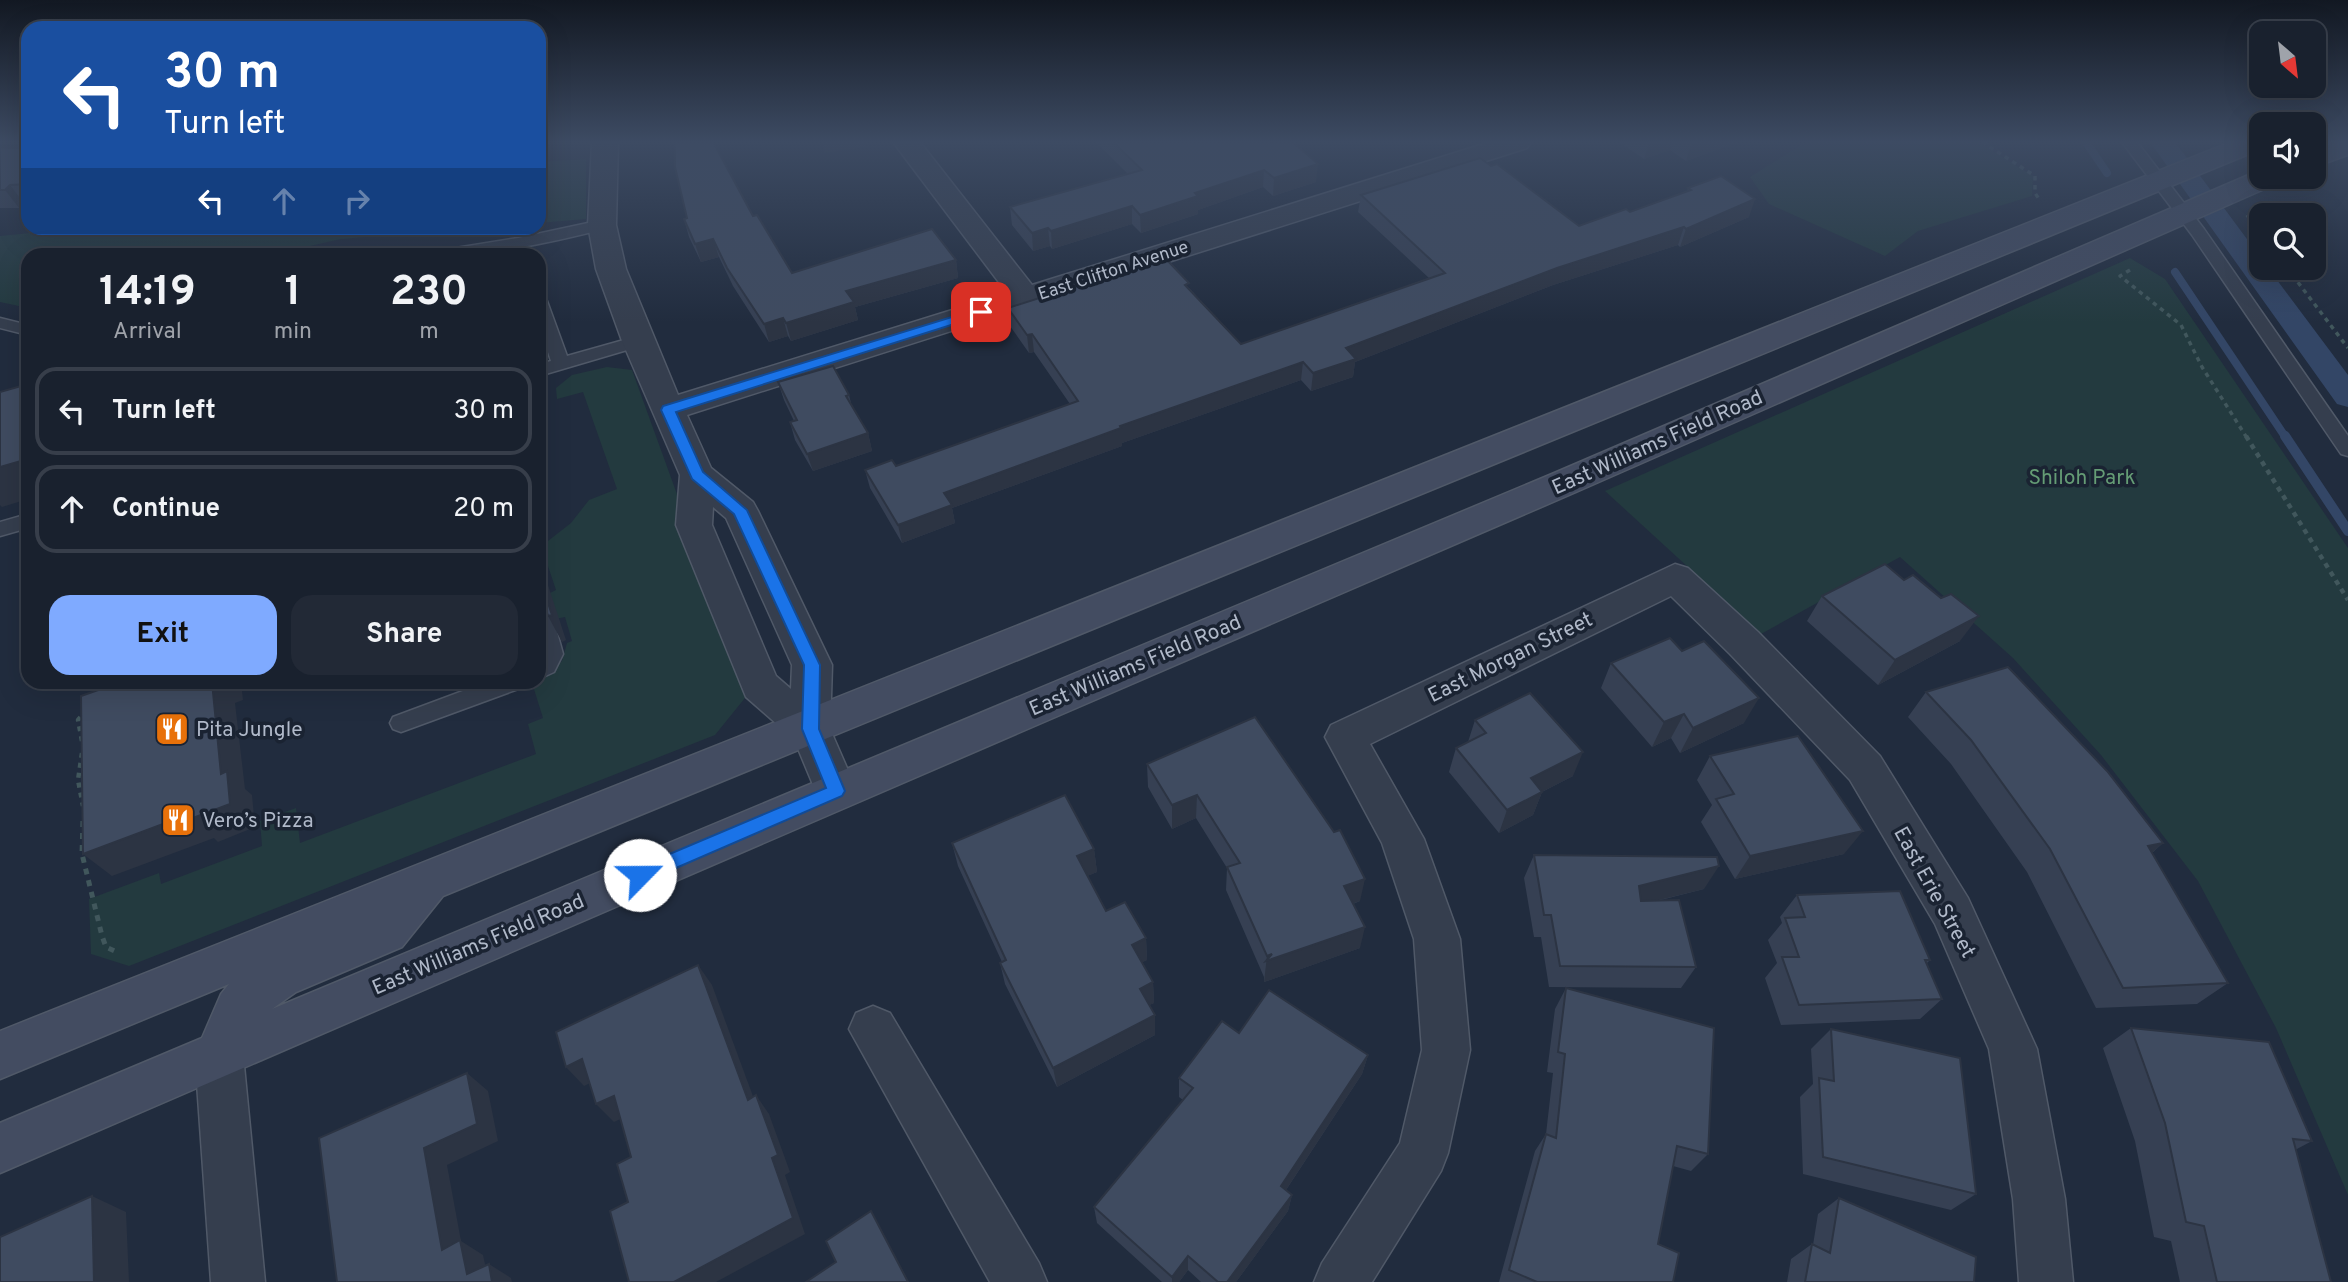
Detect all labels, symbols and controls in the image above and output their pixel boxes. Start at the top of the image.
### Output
north arrow [2249,21,2326,98]
map controls [2249,21,2326,280]
text: 30 m [164,44,280,106]
icon: left [49,49,140,140]
text: Turn left [164,105,285,145]
button: sound [2249,112,2326,189]
icon: left [192,182,230,220]
icon: ahead [265,182,303,220]
icon: right [338,182,376,220]
button: search [2249,203,2326,280]
street label: East Clifton Avenue [1035,236,1192,307]
text: 14:19 [99,267,196,320]
text: 1 [284,267,301,320]
text: 230 [390,267,468,320]
pin [951,282,1011,342]
icon: arrive [962,293,1000,331]
text: Arrival [113,318,182,347]
text: min [274,318,312,347]
text: m [419,318,439,347]
street label: East Williams Field Road [1548,385,1767,502]
icon: left [53,392,91,430]
text: Turn left [112,395,216,428]
text: 30 m [454,395,514,428]
park label: Shiloh Park [2028,465,2136,492]
icon: ahead [53,490,91,528]
text: Continue [112,493,220,526]
text: 20 m [453,493,514,526]
button: Exit [49,595,277,675]
button: Share [291,595,518,675]
street label: East Morgan Street [1424,607,1598,710]
street label: East Williams Field Road [1025,609,1246,723]
restaurant icon: Pita Jungle [153,710,191,748]
place label: Pita Jungle [196,717,302,744]
restaurant icon: Vero’s Pizza [159,801,197,839]
place label: Vero’s Pizza [202,808,314,835]
street label: East Erie Street [1887,822,1981,963]
position arrow [603,838,677,912]
street label: East Williams Field Road [368,888,589,1002]

